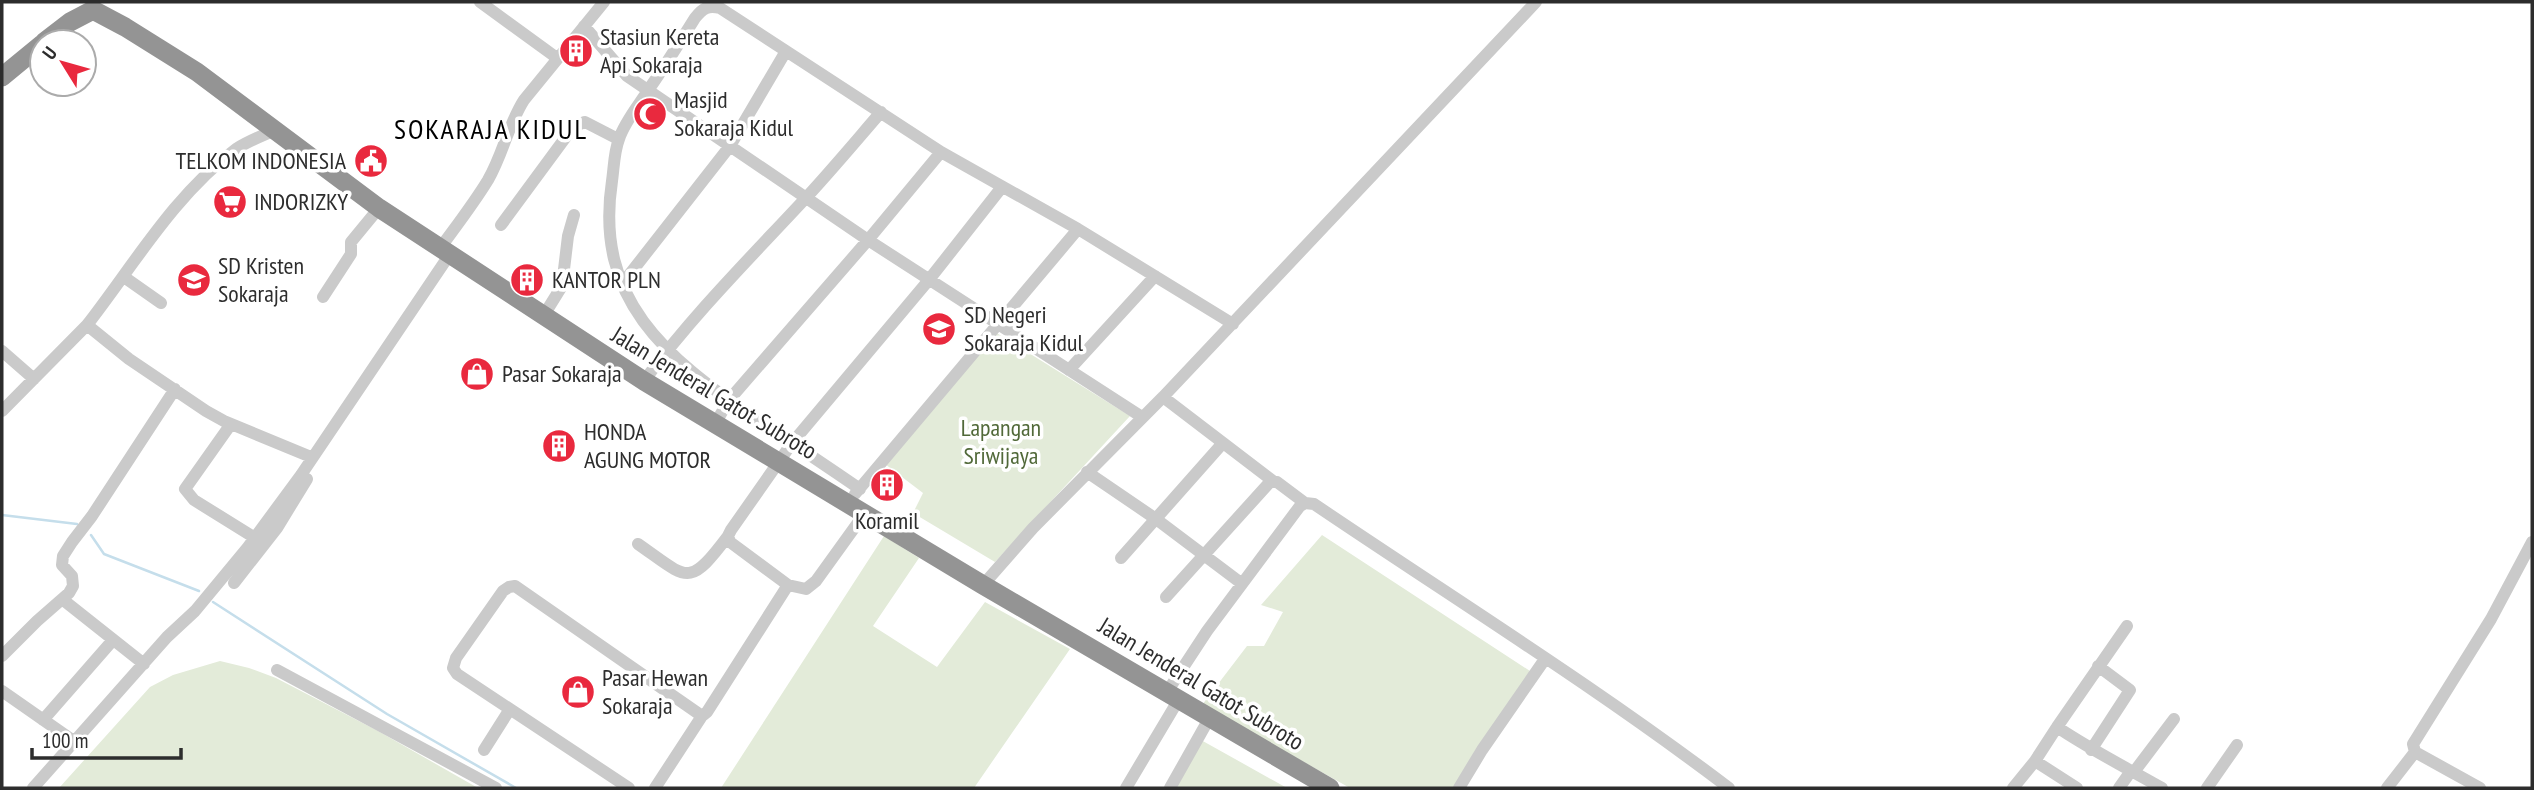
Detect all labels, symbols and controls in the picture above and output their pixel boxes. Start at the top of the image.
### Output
place label: Stasiun Kereta Api Sokaraja [600,21,719,80]
north arrow [28,28,98,98]
building icon: Stasiun Kereta Api Sokaraja [557,32,595,70]
text: U [37,42,62,64]
place label: Masjid Sokaraja Kidul [674,84,793,143]
mosque icon: Masjid Sokaraja Kidul [631,95,669,133]
district label: SOKARAJA KIDUL [394,110,588,147]
public building icon: TELKOM INDONESIA [352,142,390,180]
place label: TELKOM INDONESIA [175,145,347,176]
supermarket icon: INDORIZKY [211,183,249,221]
place label: INDORIZKY [254,186,348,217]
place label: SD Kristen Sokaraja [218,250,304,309]
school or university icon: SD Kristen Sokaraja [175,261,213,299]
building icon: KANTOR PLN [508,261,546,299]
place label: KANTOR PLN [552,264,661,295]
place label: SD Negeri Sokaraja Kidul [964,299,1083,358]
school or university icon: SD Negeri Sokaraja Kidul [920,310,958,348]
street label: Jalan Jenderal Gatot Subroto [605,318,823,466]
shop icon: Pasar Sokaraja [458,355,496,393]
place label: Pasar Sokaraja [502,358,622,389]
park label: Lapangan Sriwijaya [961,412,1041,471]
place label: HONDA AGUNG MOTOR [584,416,711,475]
building icon: HONDA AGUNG MOTOR [540,427,578,465]
building icon: Koramil [868,466,906,504]
place label: Koramil [855,505,919,536]
street label: Jalan Jenderal Gatot Subroto [1092,609,1310,757]
place label: Pasar Hewan Sokaraja [602,662,708,721]
shop icon: Pasar Hewan Sokaraja [559,673,597,711]
scale bar [32,716,180,760]
text: 100 m [42,727,88,754]

